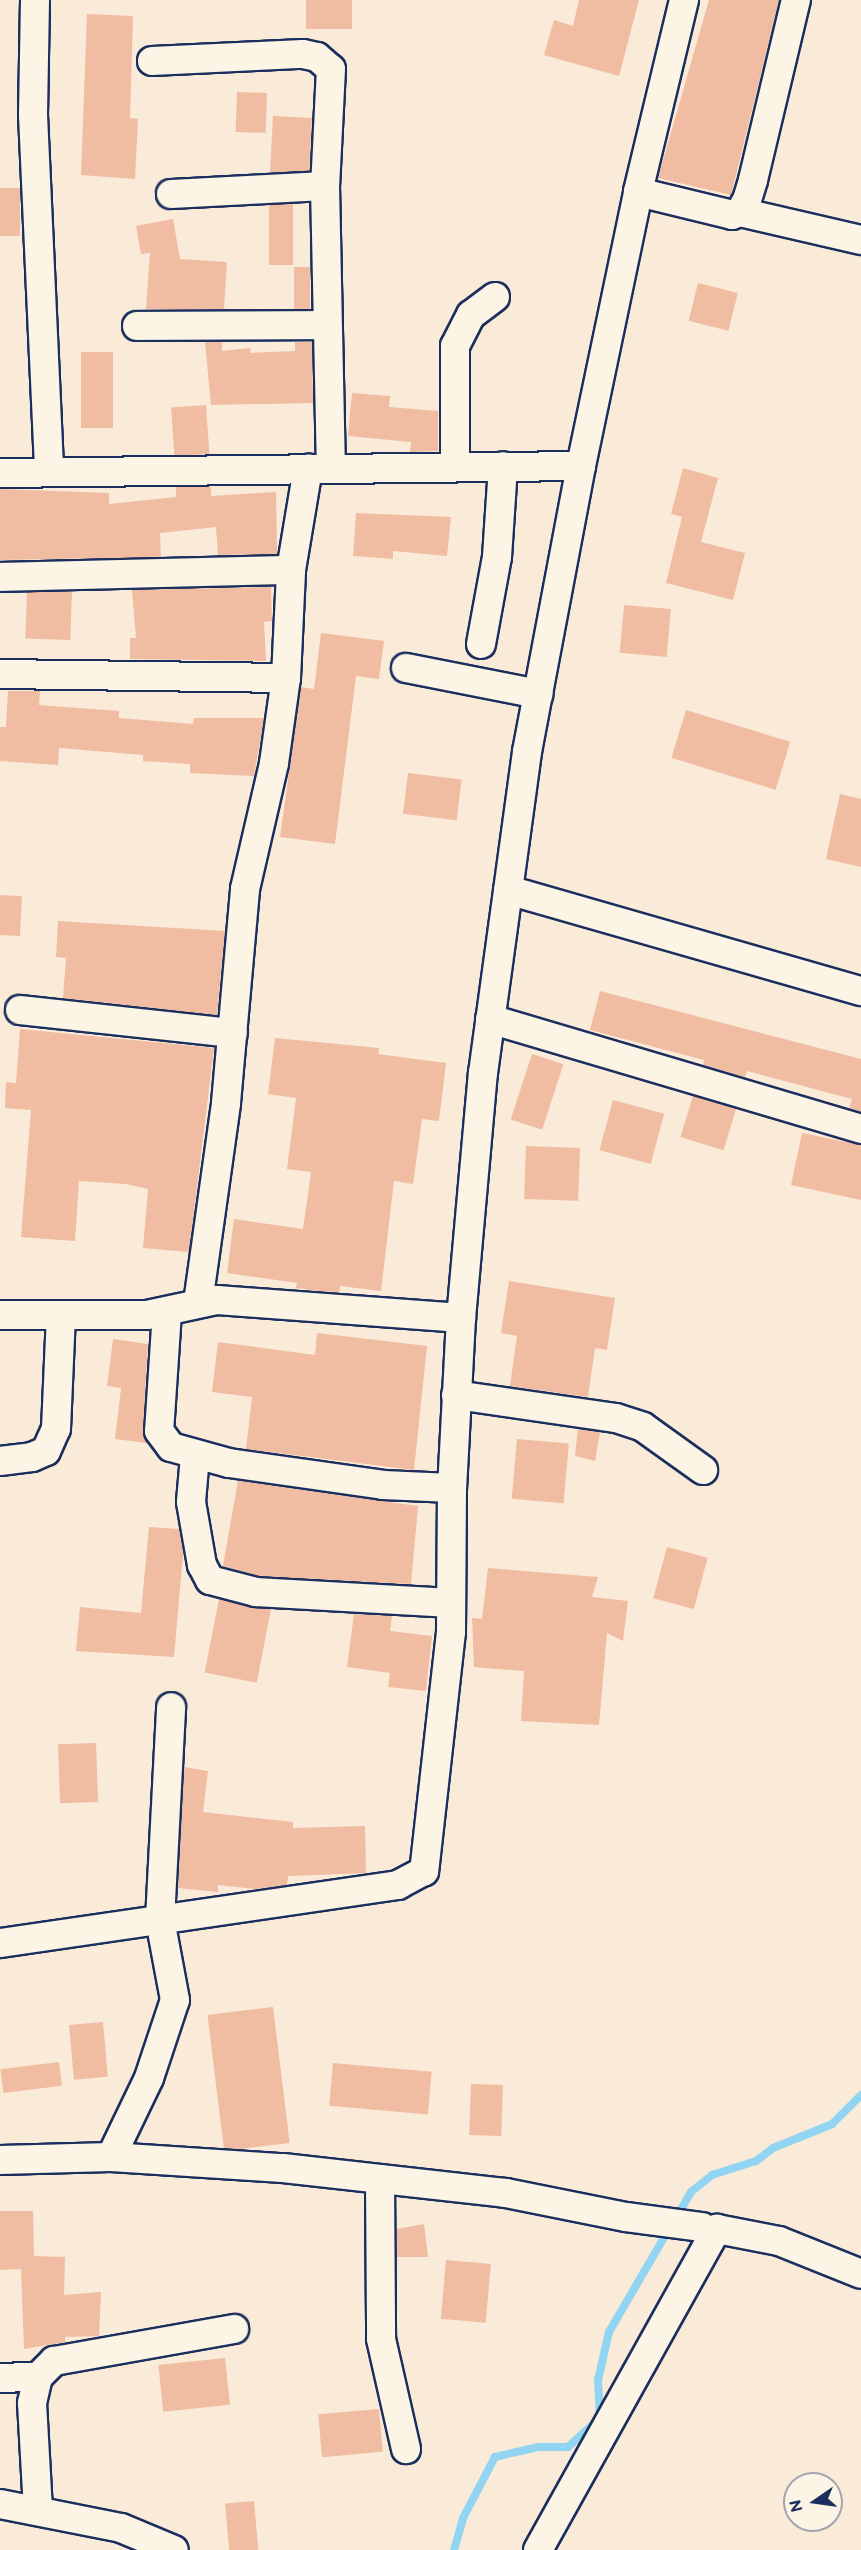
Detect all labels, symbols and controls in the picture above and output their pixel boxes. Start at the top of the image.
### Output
north arrow [783,2472,843,2532]
text: N [786,2498,808,2514]

